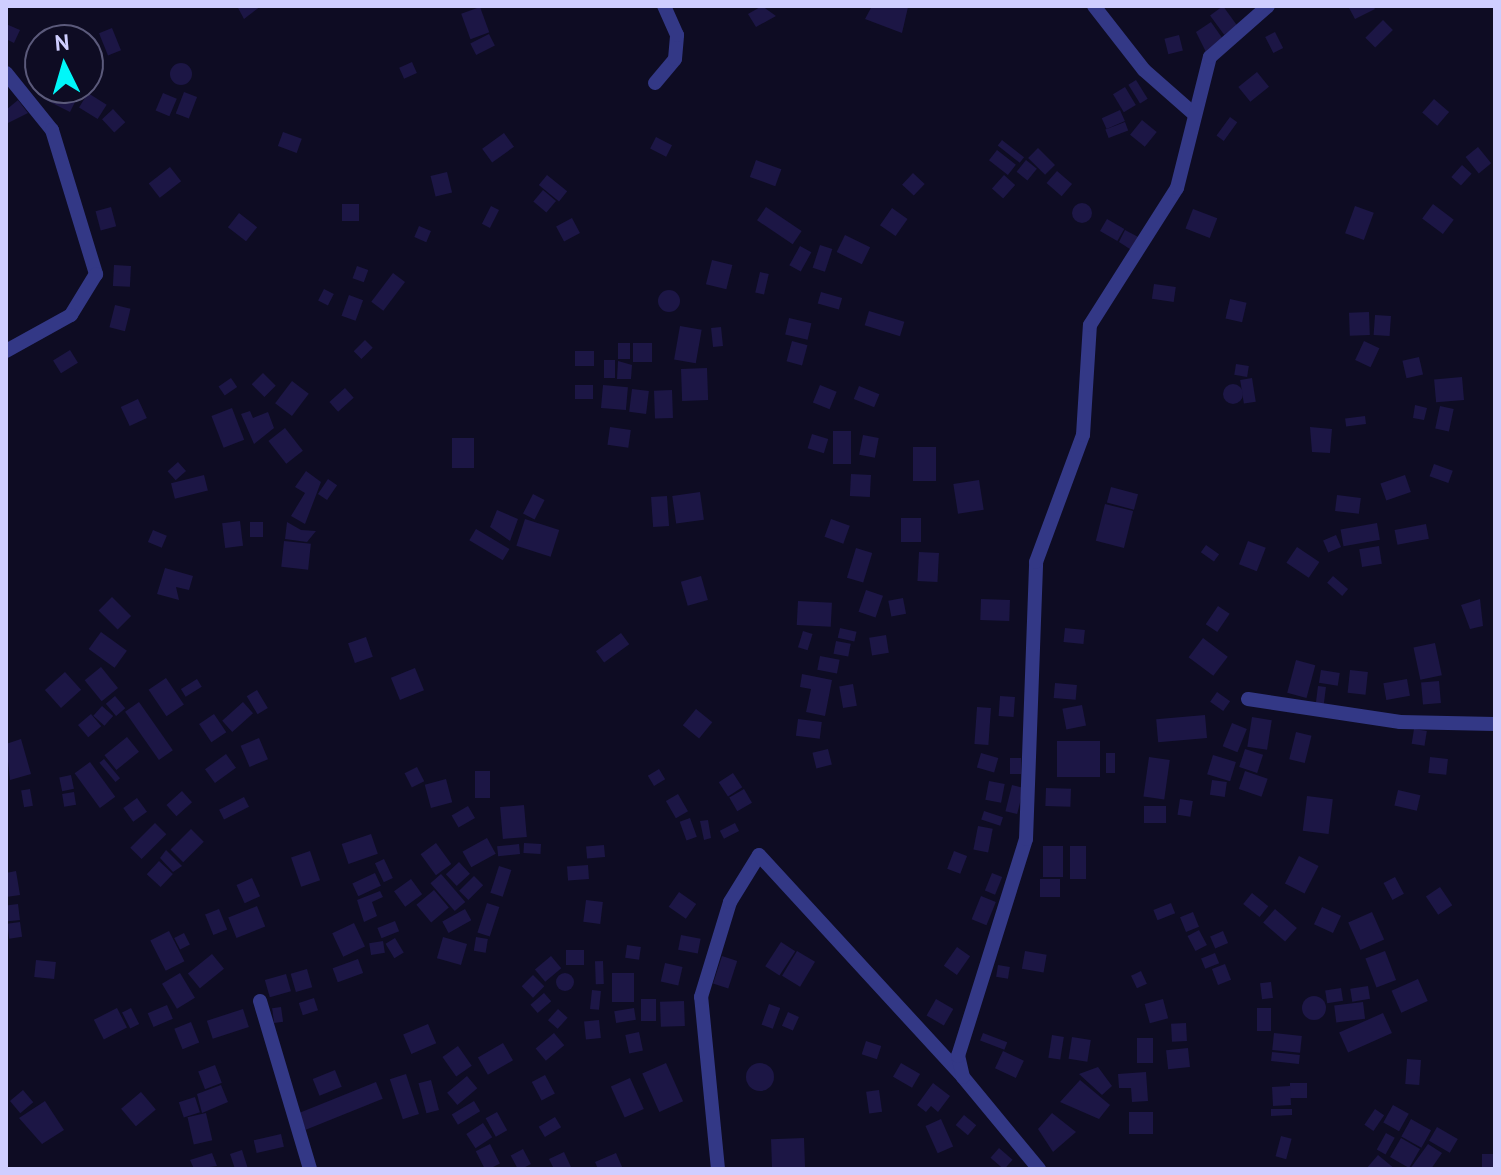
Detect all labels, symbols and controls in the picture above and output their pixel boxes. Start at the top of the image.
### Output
north arrow [24,24,104,104]
text: N [54,28,71,57]

